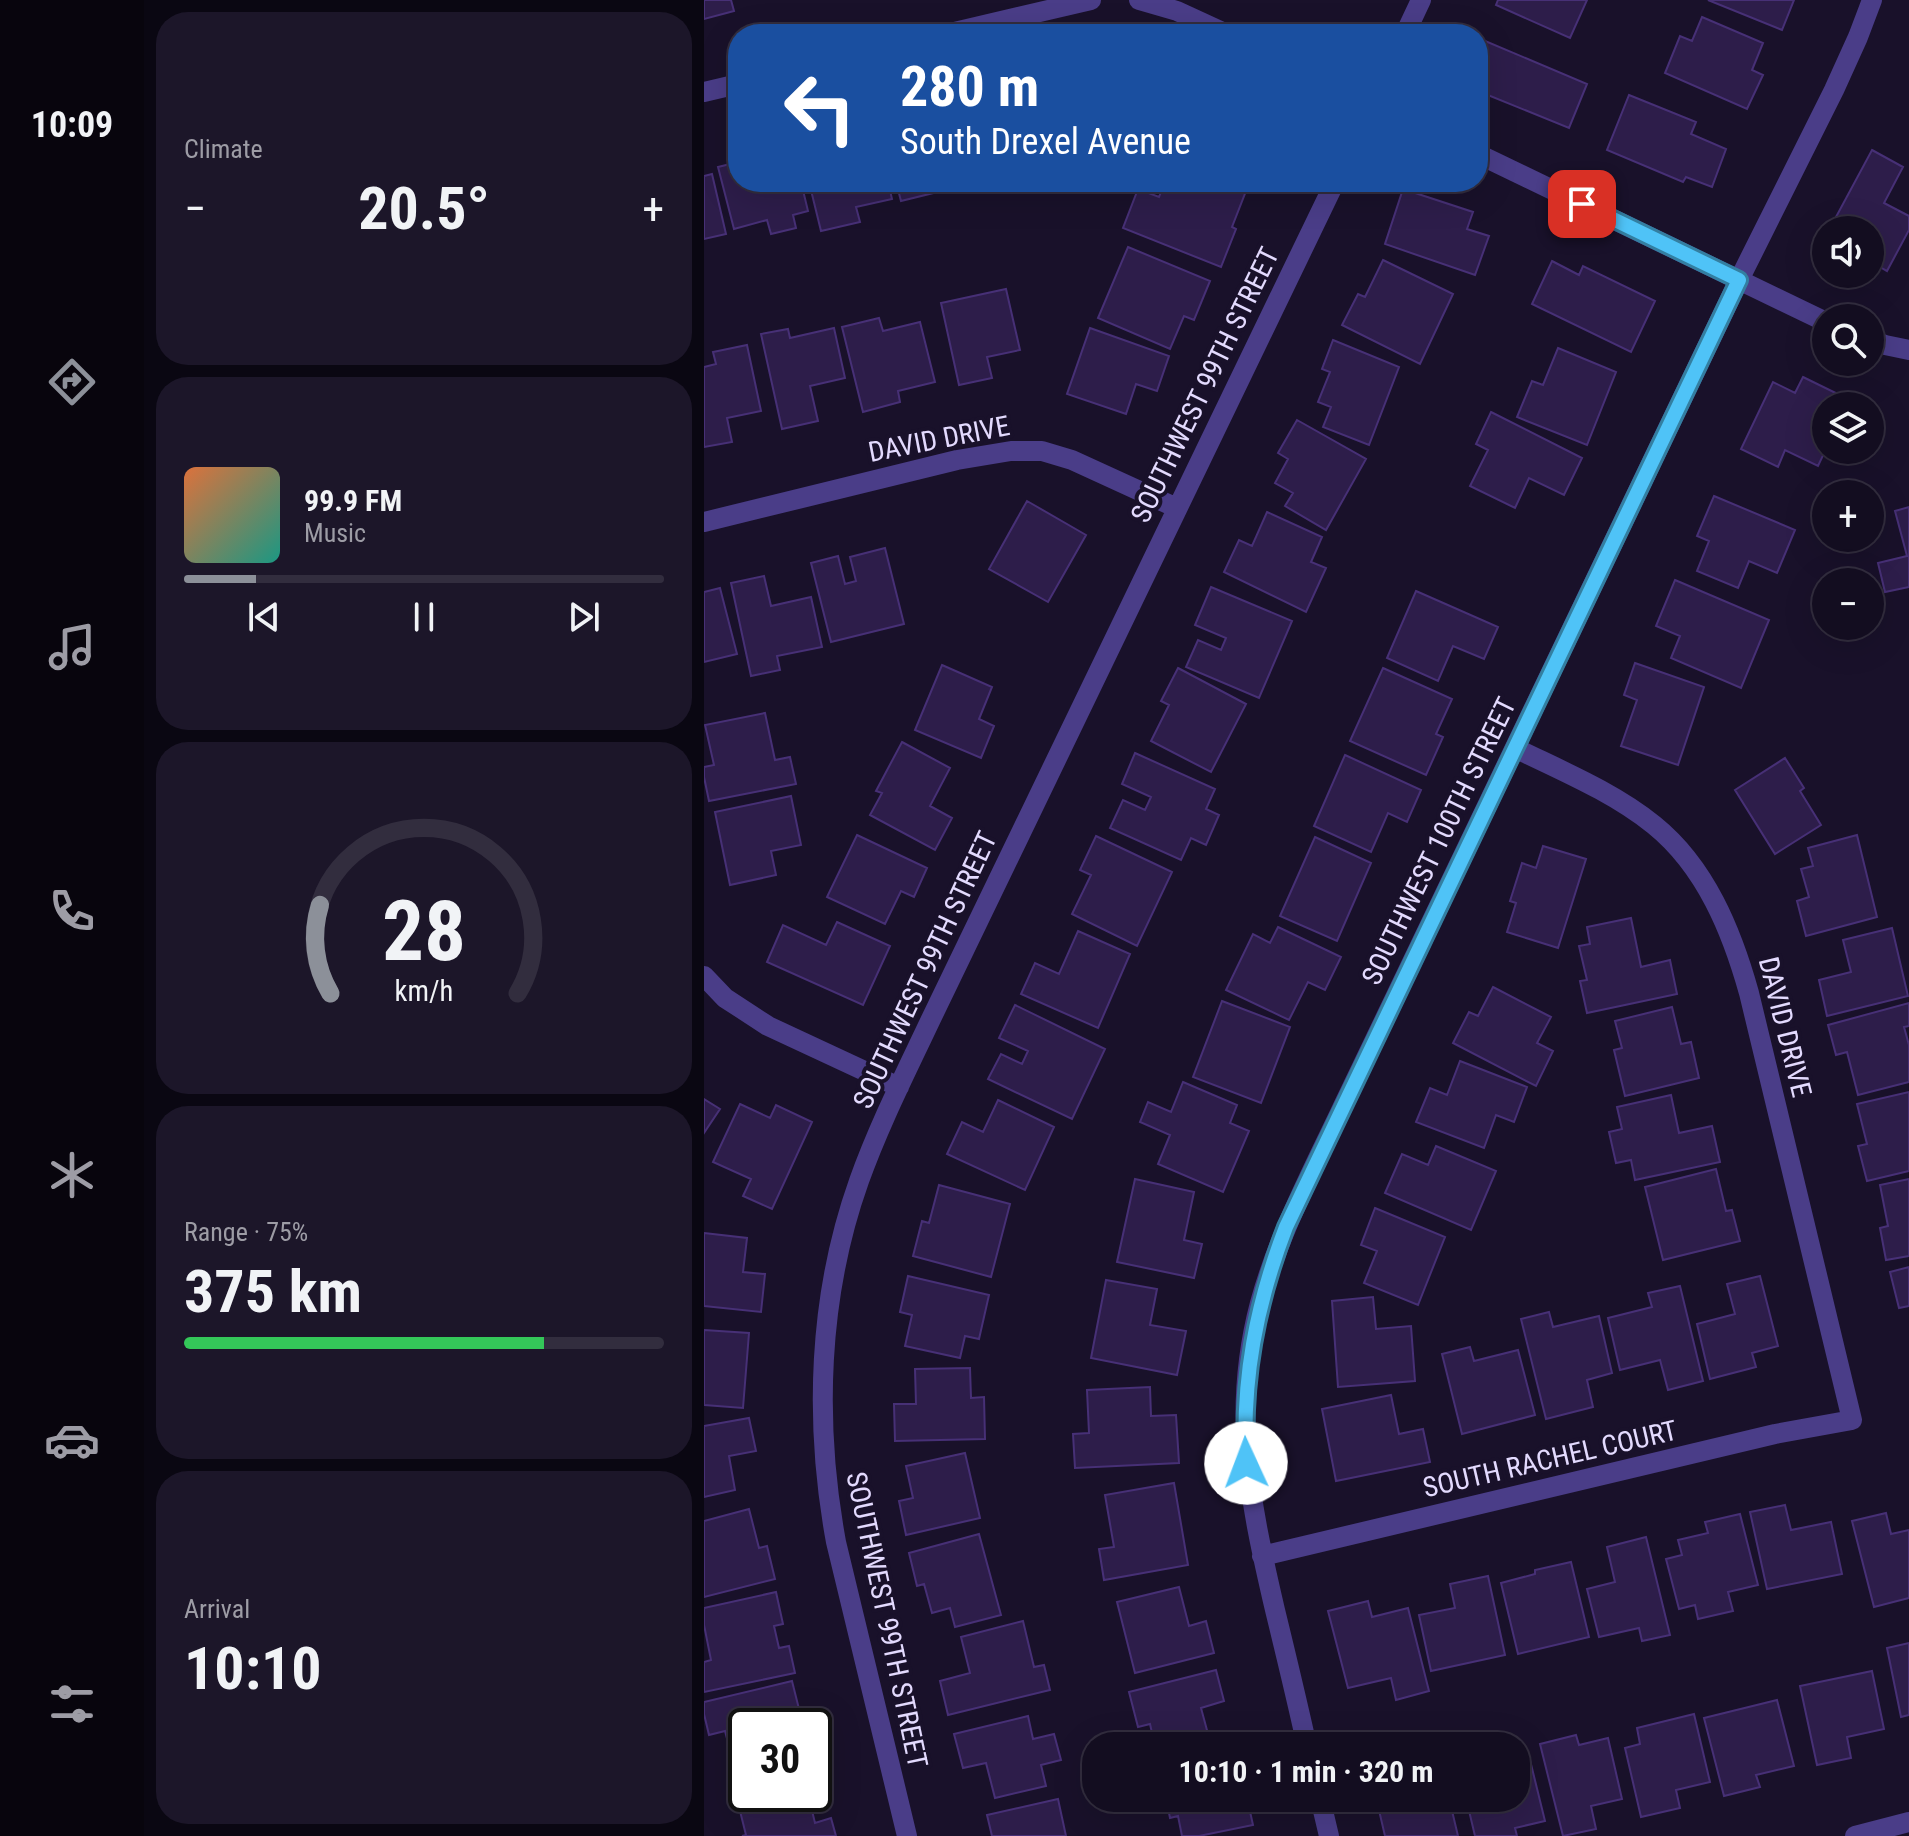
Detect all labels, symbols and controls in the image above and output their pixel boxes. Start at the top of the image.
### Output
text: 280 m [900,54,1039,120]
icon: left [768,56,872,160]
text: 10:09 [31,104,113,146]
text: South Drexel Avenue [900,121,1191,163]
text: Climate [184,134,263,164]
pin [1548,170,1616,238]
text: 20.5° [358,173,490,244]
icon: arrive [1560,182,1604,226]
text: − [184,183,206,235]
text: + [642,183,664,235]
map controls [1812,216,1884,640]
button: sound [1812,216,1884,288]
street label: SOUTHWEST 99TH STREET [1124,242,1286,528]
button: search [1812,304,1884,376]
icon: directions [44,354,100,410]
button: layers [1812,392,1884,464]
street label: DAVID DRIVE [866,409,1012,469]
button: + [1812,480,1884,552]
text: 99.9 FM [304,483,402,518]
text: Music [304,518,366,548]
button: − [1812,568,1884,640]
icon: previous [242,595,286,639]
icon: pause [402,595,446,639]
icon: next [562,595,606,639]
icon: music [44,619,100,675]
street label: SOUTHWEST 100TH STREET [1355,692,1523,990]
street label: SOUTHWEST 99TH STREET [846,826,1004,1114]
icon: phone [44,883,100,939]
text: 28 [382,883,466,980]
street label: DAVID DRIVE [1752,954,1818,1100]
text: km/h [395,974,453,1008]
icon: climate [44,1147,100,1203]
text: Range · 75% [184,1217,308,1247]
text: 375 km [184,1256,362,1327]
icon: car [44,1412,100,1468]
street label: SOUTH RACHEL COURT [1420,1414,1680,1504]
position arrow [1204,1421,1288,1505]
street label: SOUTHWEST 99TH STREET [839,1469,935,1771]
text: Arrival [184,1594,250,1624]
text: 10:10 [184,1633,322,1704]
icon: filters [44,1676,100,1732]
speed limit sign: 30 [728,1708,832,1812]
text: 10:10 · 1 min · 320 m [1179,1754,1433,1789]

